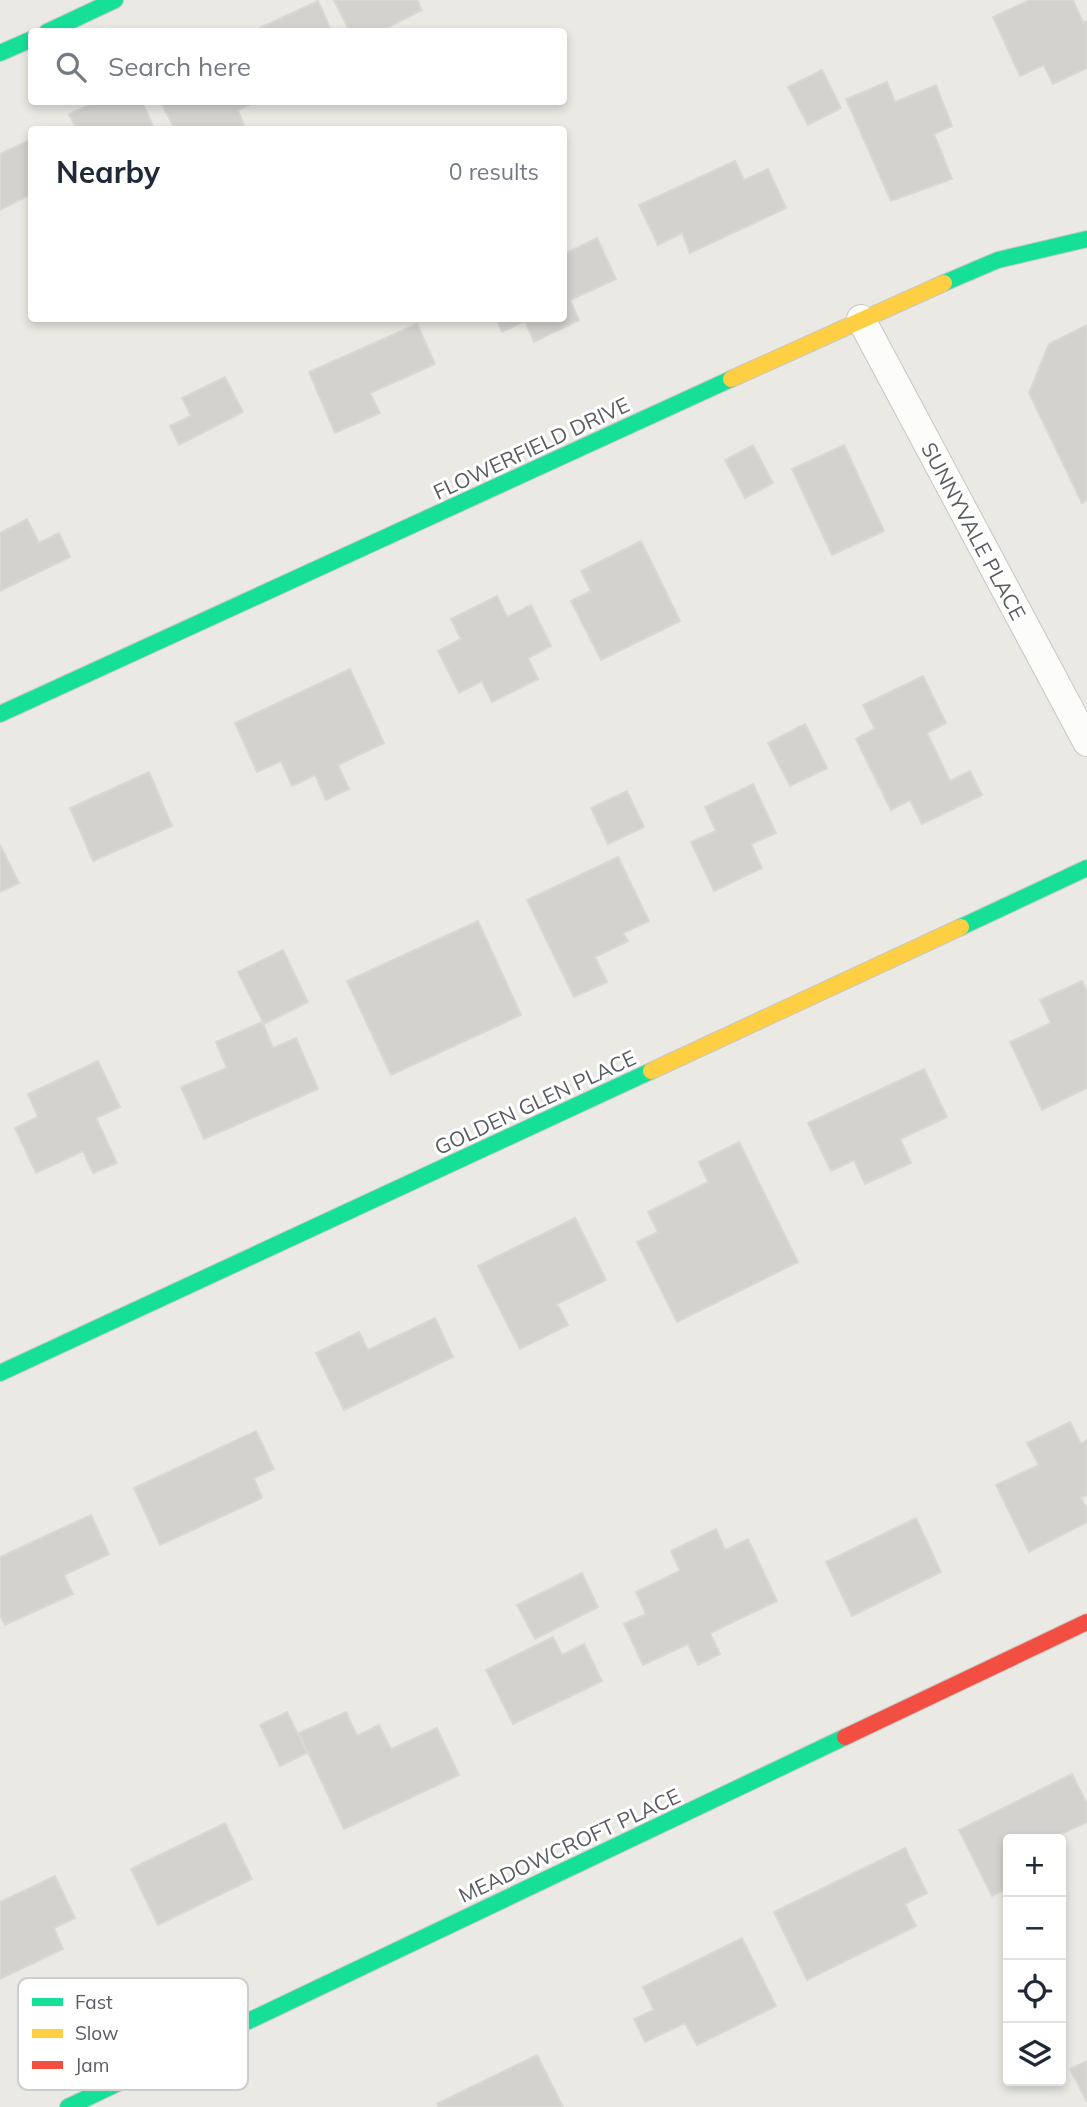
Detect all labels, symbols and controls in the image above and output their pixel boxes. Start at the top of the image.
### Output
search box [28,28,567,105]
icon: search [52,48,90,86]
text: Search here [108,50,251,83]
text: Nearby [56,153,160,191]
text: 0 results [449,157,539,186]
street label: FLOWERFIELD DRIVE [429,391,633,505]
street label: SUNNYVALE PLACE [916,438,1032,624]
street label: GOLDEN GLEN PLACE [430,1044,640,1160]
street label: MEADOWCROFT PLACE [454,1782,684,1908]
map controls [1003,1834,1066,2086]
button: + [1003,1834,1066,1897]
button: − [1003,1897,1066,1960]
button: locate [1003,1960,1066,2023]
legend [18,1978,248,2090]
text: Fast [75,1990,113,2014]
text: Slow [75,2021,119,2045]
button: layers [1003,2023,1066,2086]
text: Jam [75,2053,109,2077]

